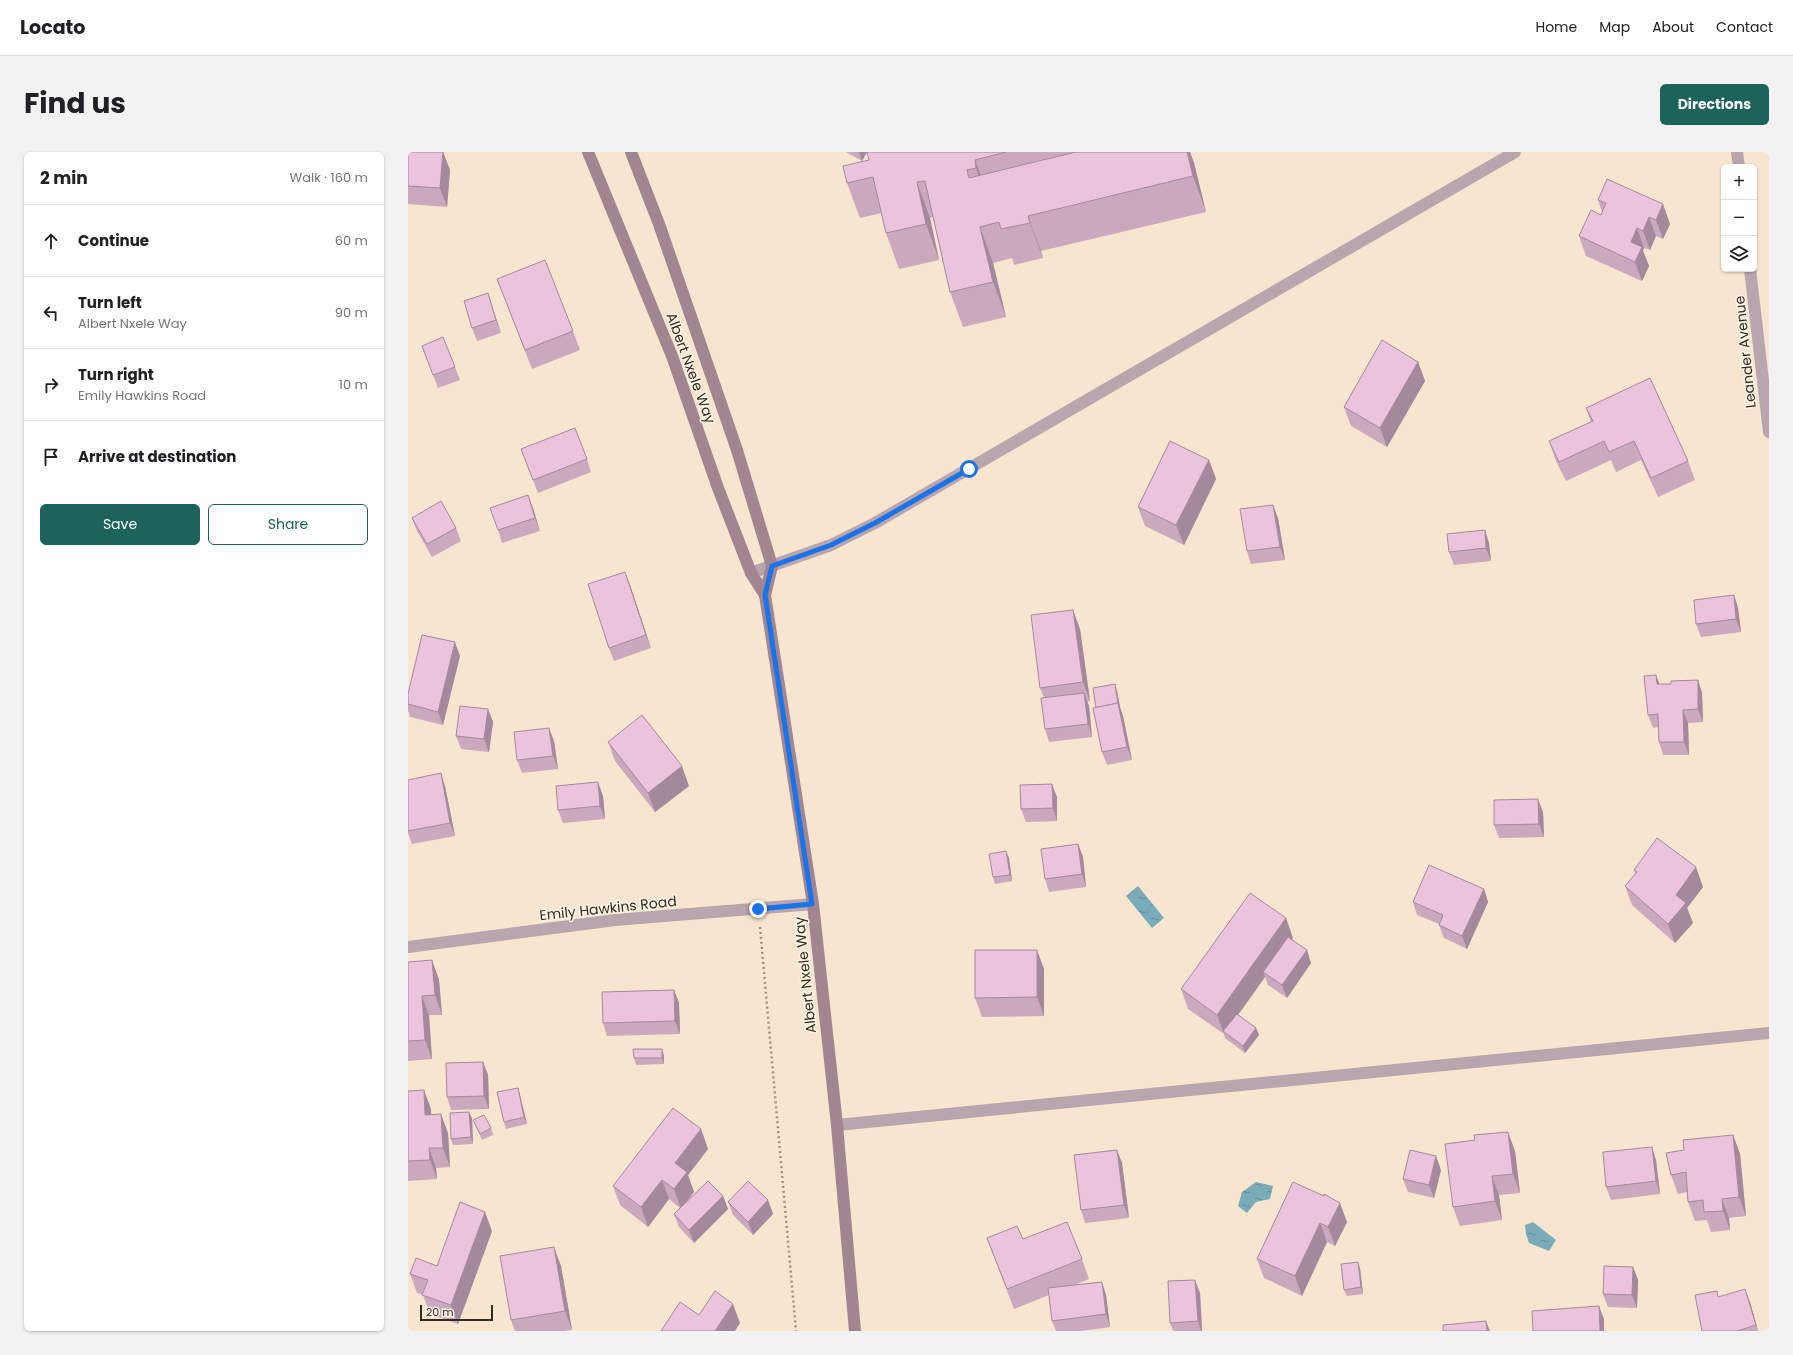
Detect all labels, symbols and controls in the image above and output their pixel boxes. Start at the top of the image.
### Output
text: Locato [20,14,85,41]
text: Home [1535,17,1577,37]
text: Map [1599,17,1630,37]
text: About [1652,17,1694,37]
text: Contact [1716,17,1773,37]
text: Find us [24,84,126,123]
button: Directions [1660,84,1769,125]
map controls [1721,164,1757,272]
button: + [1721,164,1757,200]
text: 2 min [40,166,88,190]
text: Walk · 160 m [289,168,368,187]
button: − [1721,200,1757,236]
icon: ahead [40,230,62,252]
text: Continue [78,230,149,251]
text: 60 m [335,231,368,250]
button: layers [1721,236,1757,272]
text: Turn left [78,292,142,313]
street label: Leander Avenue [1729,295,1761,409]
icon: left [40,302,62,324]
text: 90 m [335,303,368,322]
street label: Albert Nxele Way [662,310,720,427]
text: Albert Nxele Way [78,314,187,333]
text: Turn right [78,364,154,385]
icon: right [40,374,62,396]
text: 10 m [339,375,368,394]
text: Emily Hawkins Road [78,386,206,405]
icon: arrive [40,446,62,468]
text: Arrive at destination [78,446,236,467]
route start [960,460,978,478]
button: Save [40,504,200,545]
button: Share [208,504,368,545]
street label: Emily Hawkins Road [538,891,678,925]
route end [749,900,767,918]
street label: Albert Nxele Way [789,916,821,1034]
scale bar [420,1303,493,1322]
text: 20 m [426,1304,454,1320]

